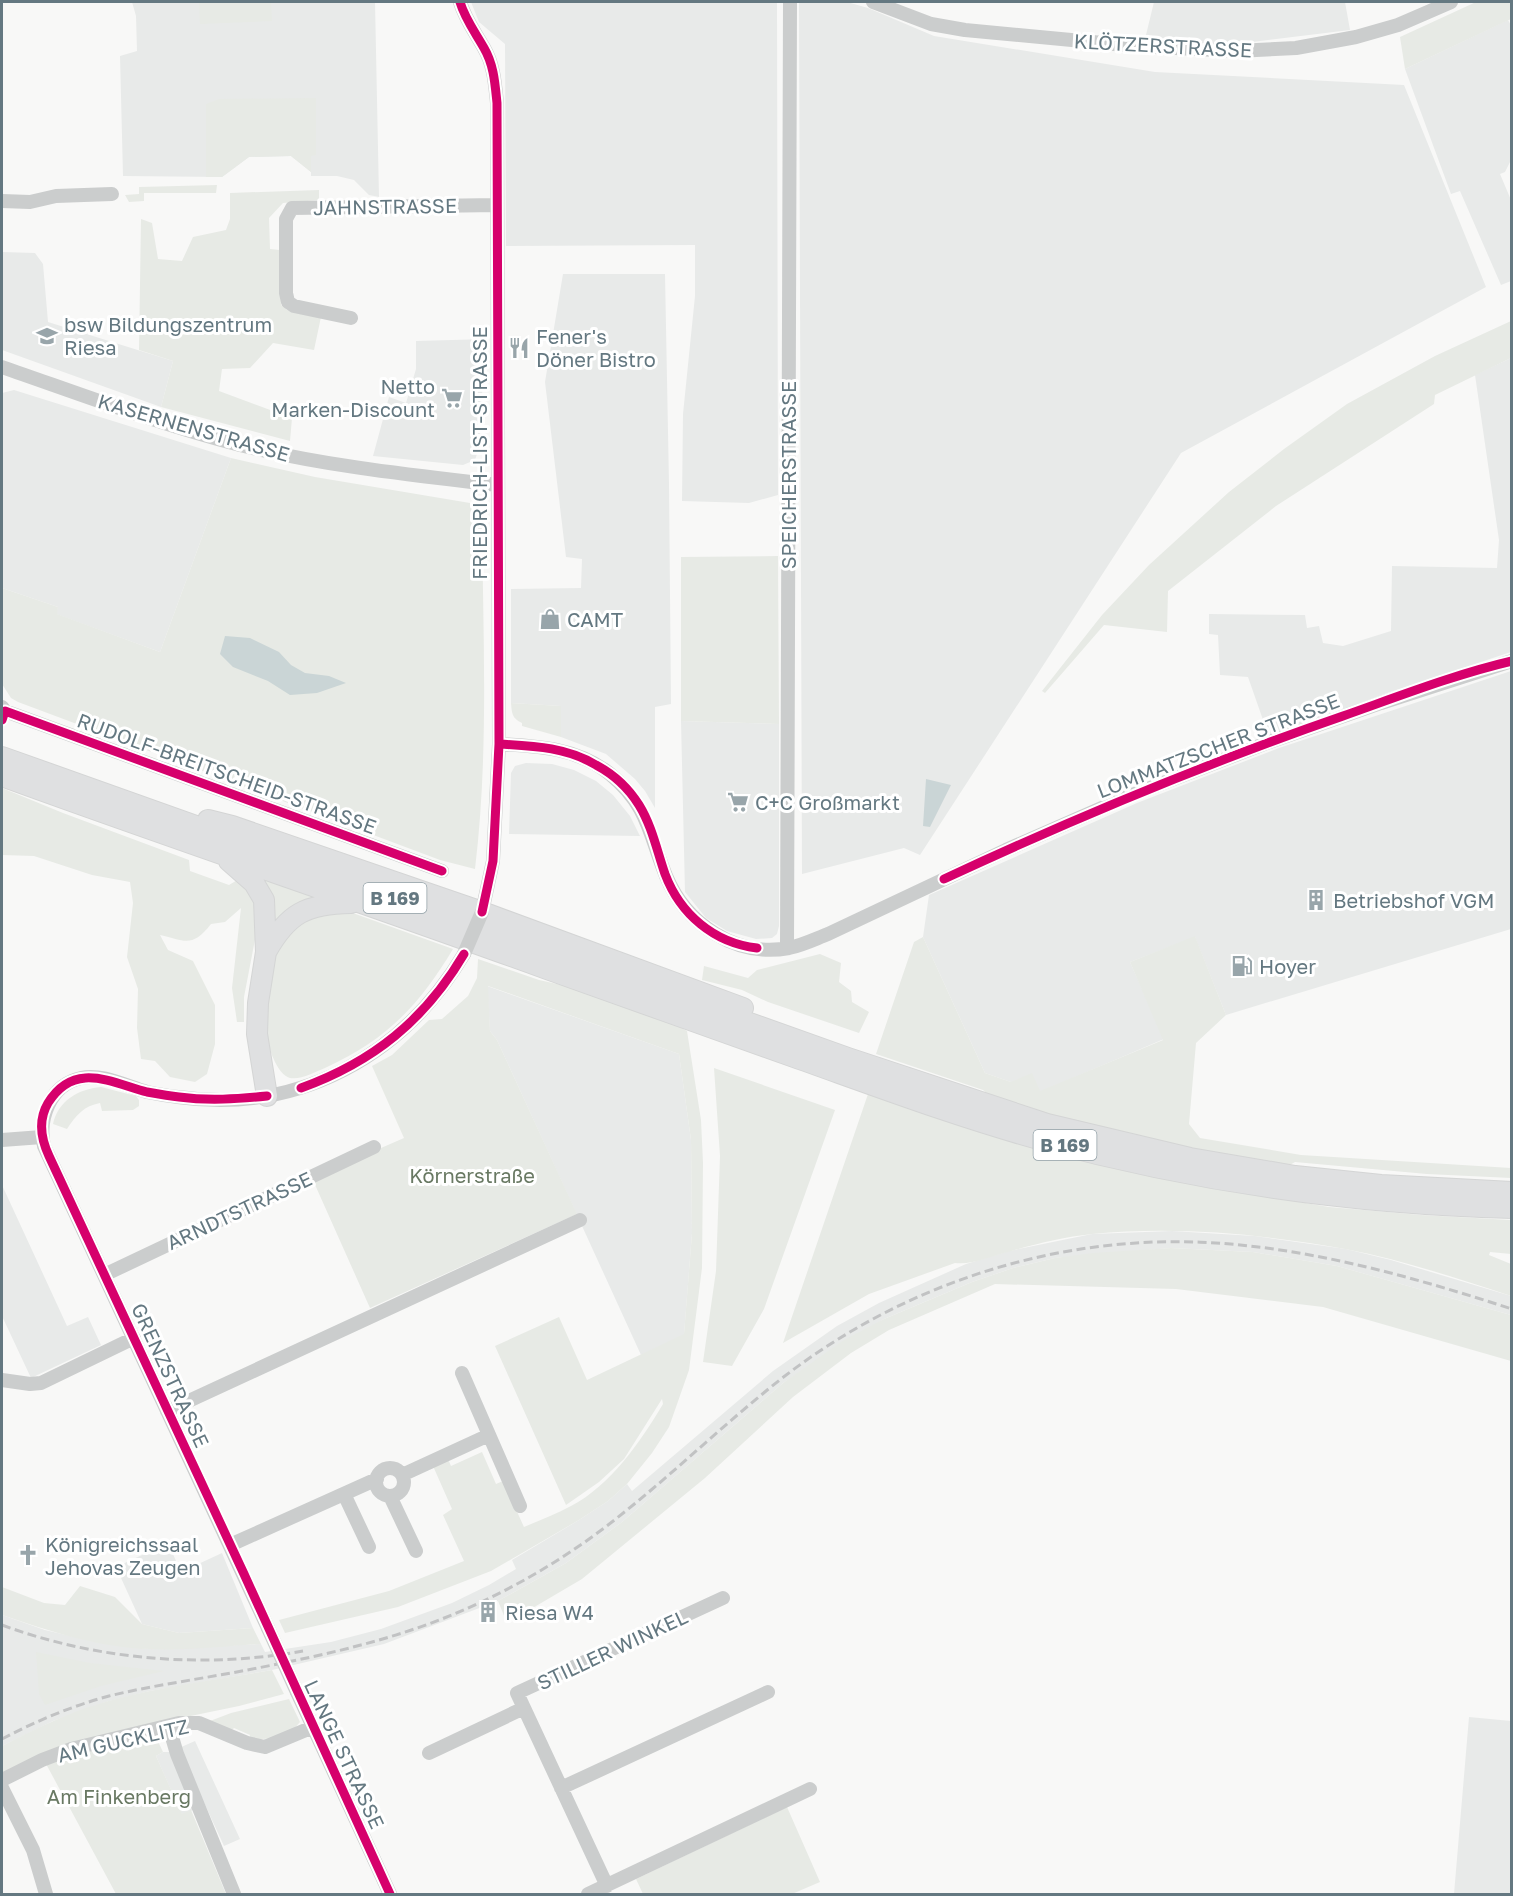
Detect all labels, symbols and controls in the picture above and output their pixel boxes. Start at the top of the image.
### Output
street label: KLÖTZERSTRASSE [1073,28,1253,62]
street label: JAHNSTRASSE [313,193,457,219]
place label: bsw Bildungszentrum Riesa [64,312,272,359]
school or university icon: bsw Bildungszentrum Riesa [35,324,59,348]
place label: Fener's Döner Bistro [536,324,656,371]
street label: FRIEDRICH-LIST-STRASSE [467,326,491,580]
restaurant icon: Fener's Döner Bistro [507,336,531,360]
place label: Netto Marken-Discount [271,374,435,421]
street label: SPEICHERSTRASSE [776,381,800,569]
supermarket icon: Netto Marken-Discount [440,386,464,410]
street label: KASERNENSTRASSE [95,388,293,466]
shop icon: CAMT [538,607,562,631]
place label: CAMT [567,607,623,631]
street label: LOMMATZSCHER STRASSE [1093,688,1343,802]
street label: RUDOLF-BREITSCHEID-STRASSE [74,708,380,838]
supermarket icon: C+C Großmarkt [726,790,750,814]
place label: C+C Großmarkt [755,790,900,814]
road number: B 169 [364,883,426,913]
building icon: Betriebshof VGM [1304,888,1328,912]
place label: Betriebshof VGM [1333,888,1494,912]
fuel station icon: Hoyer [1230,954,1254,978]
place label: Hoyer [1259,954,1316,978]
road number: B 169 [1034,1130,1096,1160]
park label: Körnerstraße [409,1163,535,1187]
street label: ARNDTSTRASSE [163,1166,315,1254]
street label: GRENZSTRASSE [127,1299,215,1451]
place label: Königreichssaal Jehovas Zeugen [45,1532,201,1579]
church icon: Königreichssaal Jehovas Zeugen [16,1543,40,1567]
building icon: Riesa W4 [476,1600,500,1624]
place label: Riesa W4 [505,1600,594,1624]
street label: STILLER WINKEL [533,1604,691,1694]
street label: LANGE STRASSE [300,1676,390,1832]
street label: AM GUCKLITZ [55,1713,191,1767]
park label: Am Finkenberg [47,1784,191,1808]

